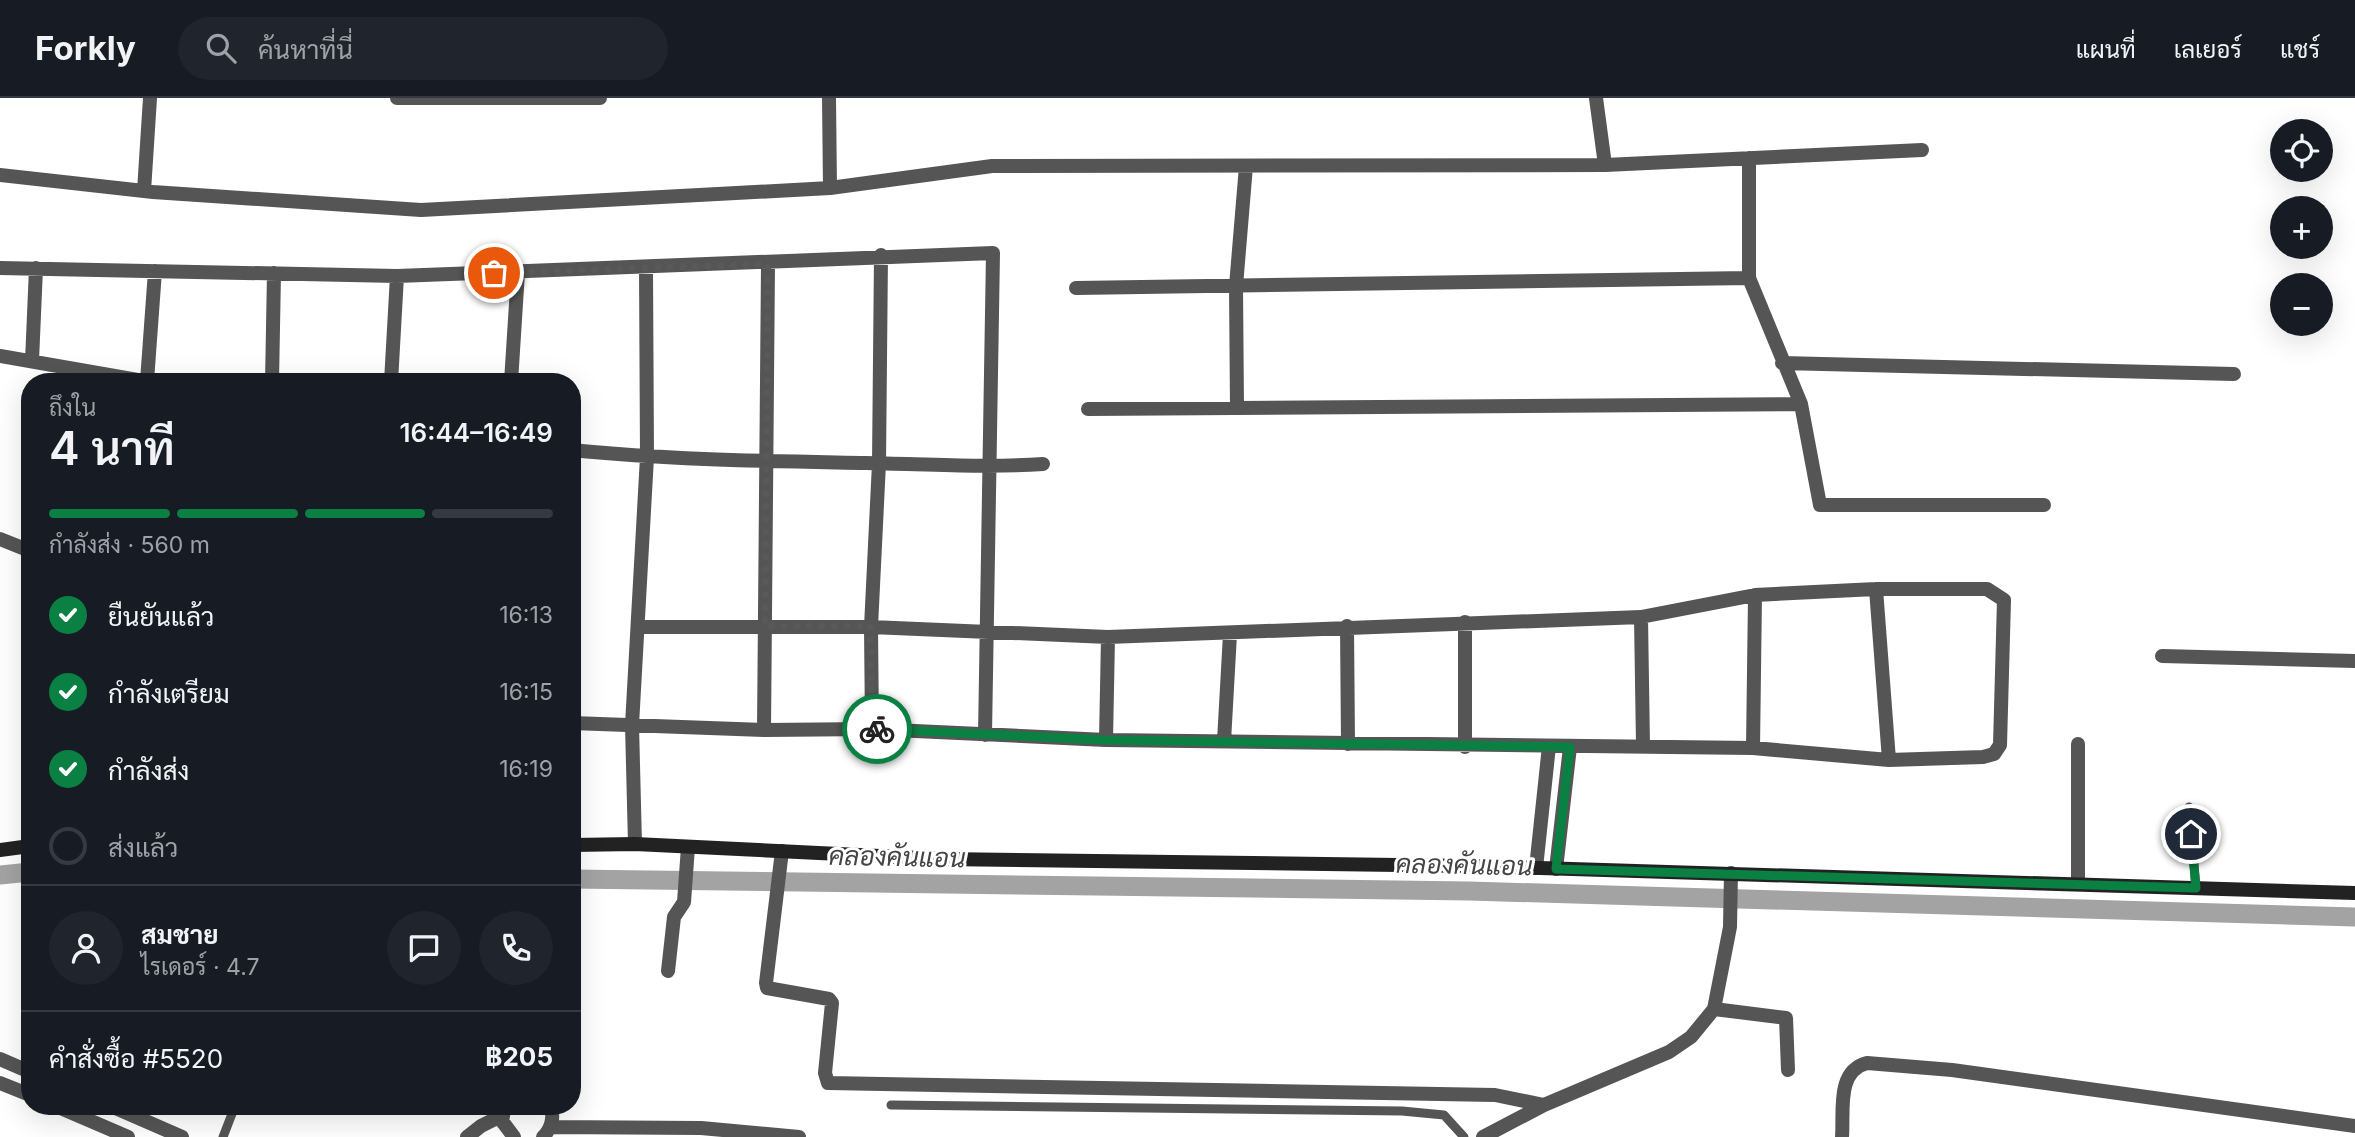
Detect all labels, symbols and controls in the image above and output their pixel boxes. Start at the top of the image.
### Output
search box [178,17,668,80]
text: Forkly [35,28,136,68]
icon: search [202,29,240,67]
text: ค้นหาที่นี่ [258,34,353,65]
text: แผนที่ [2076,35,2136,64]
text: เลเยอร์ [2174,35,2242,64]
text: แชร์ [2280,35,2320,64]
map controls [2270,119,2333,336]
button: locate [2270,119,2333,182]
button: + [2270,196,2333,259]
pin [464,243,524,303]
icon: bag [475,254,513,292]
button: − [2270,273,2333,336]
text: ถึงใน [49,394,96,422]
text: 16:44–16:49 [400,417,553,448]
text: 4 นาที [49,420,175,476]
text: กำลังส่ง · 560 m [49,531,210,559]
icon: check [49,596,87,634]
text: ยืนยันแล้ว [108,601,214,632]
text: 16:13 [499,601,553,629]
icon: check [49,673,87,711]
text: กำลังเตรียม [108,678,230,709]
text: 16:15 [499,678,553,706]
courier [842,694,912,764]
icon: bike [858,710,896,748]
icon: check [49,750,87,788]
text: กำลังส่ง [108,755,189,786]
text: 16:19 [499,755,553,783]
pin [2161,804,2221,864]
icon: home [2172,815,2210,853]
text: ส่งแล้ว [108,832,178,863]
water label: คลองคันแอน [828,840,966,873]
water label: คลองคันแอน [1395,848,1533,881]
button: person [49,911,123,985]
button: chat [387,911,461,985]
button: phone [479,911,553,985]
text: สมชาย [141,919,218,950]
text: ไรเดอร์ · 4.7 [141,953,259,981]
text: ฿205 [485,1041,553,1072]
text: คำสั่งซื้อ #5520 [49,1043,223,1074]

